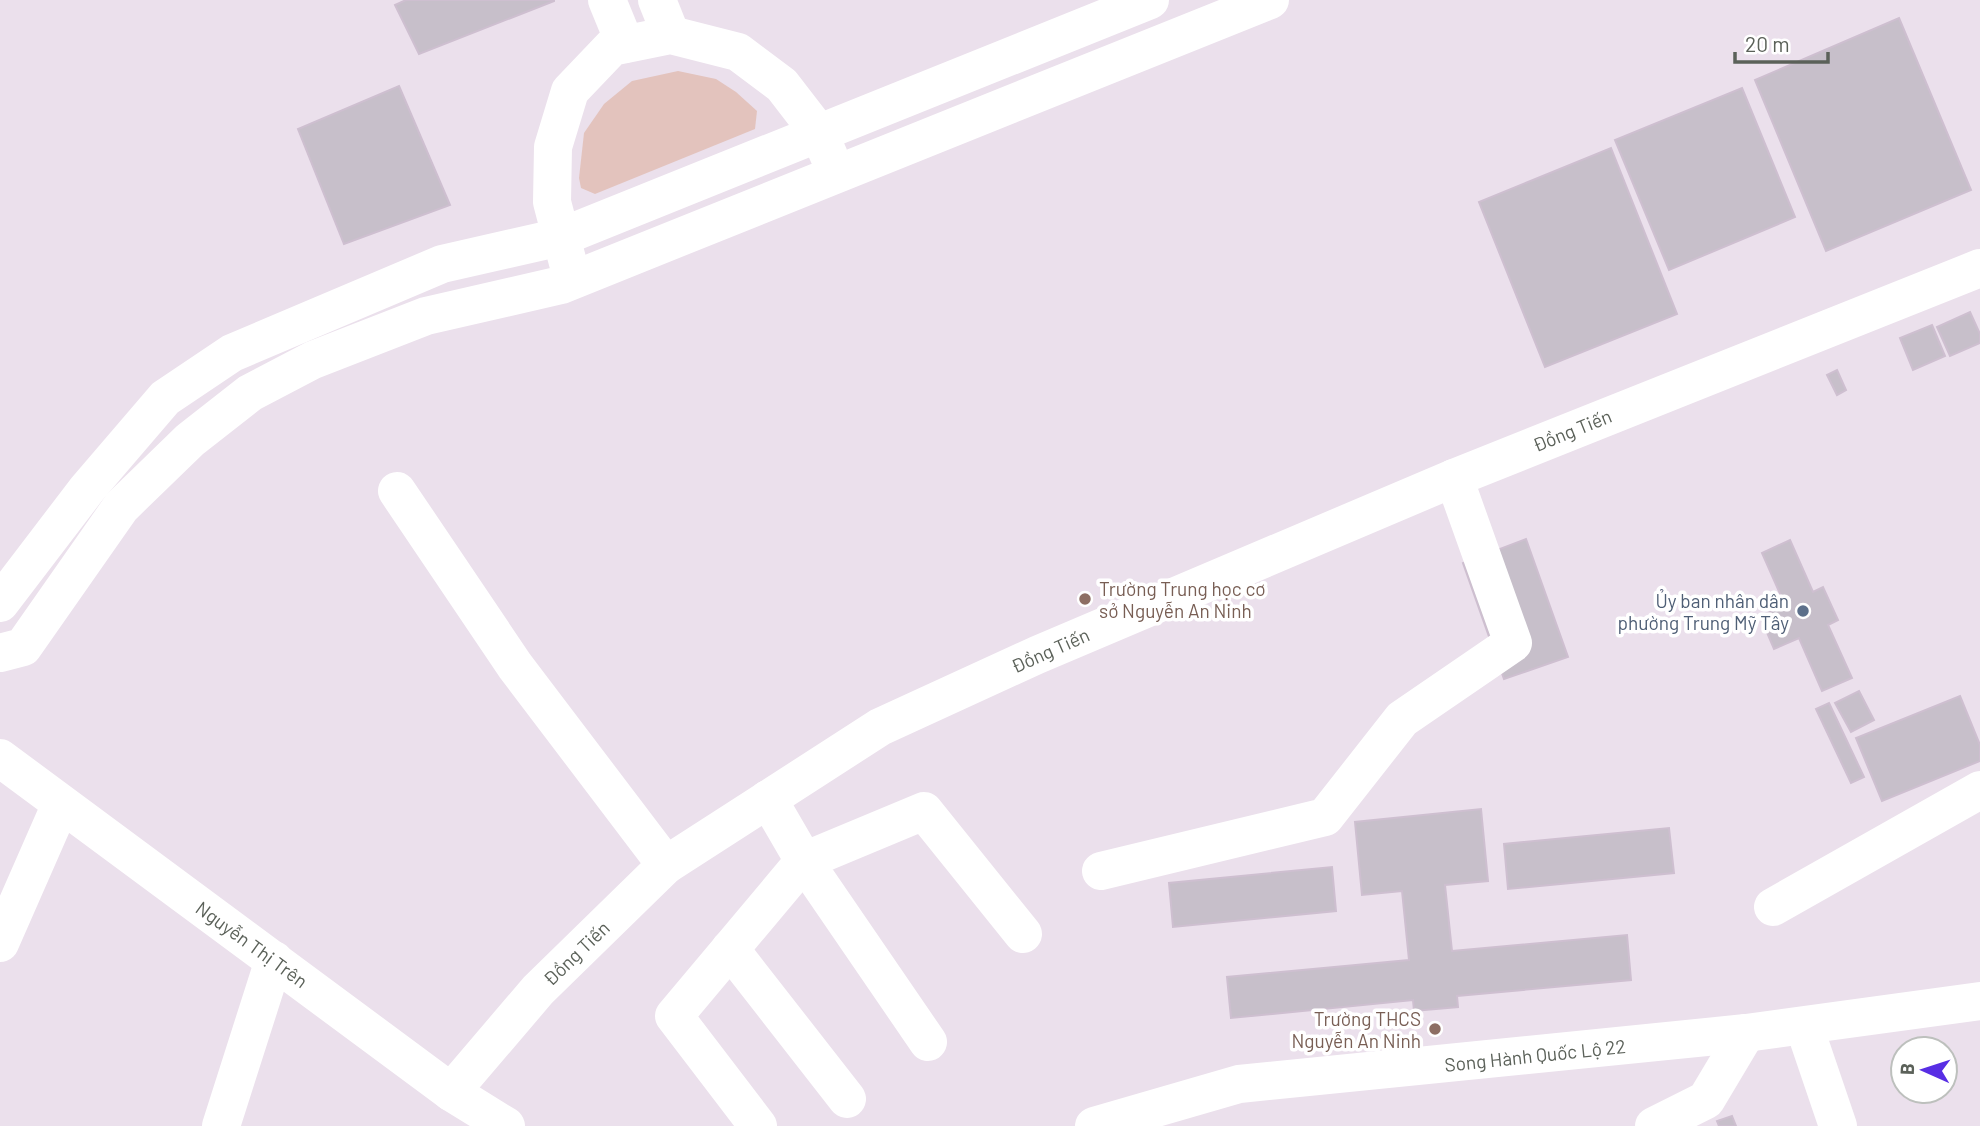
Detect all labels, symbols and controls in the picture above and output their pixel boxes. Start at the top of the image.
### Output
scale bar [1735,21,1828,65]
text: 20 m [1745,31,1790,56]
street label: Đồng Tiến [1529,404,1615,456]
place label: Trường Trung học cơ sở Nguyễn An Ninh [1099,577,1265,622]
place label: Ủy ban nhân dân phường Trung Mỹ Tây [1618,589,1789,634]
marker: Trường Trung học cơ sở Nguyễn An Ninh [1077,591,1093,607]
marker: Ủy ban nhân dân phường Trung Mỹ Tây [1795,603,1811,619]
street label: Đồng Tiến [1007,623,1093,677]
street label: Nguyễn Thị Trên [192,896,312,992]
street label: Đồng Tiến [538,916,614,990]
place label: Trường THCS Nguyễn An Ninh [1291,1007,1421,1052]
marker: Trường THCS Nguyễn An Ninh [1427,1021,1443,1037]
street label: Song Hành Quốc Lộ 22 [1443,1034,1627,1076]
north arrow [1889,1035,1959,1105]
text: B [1895,1063,1918,1076]

